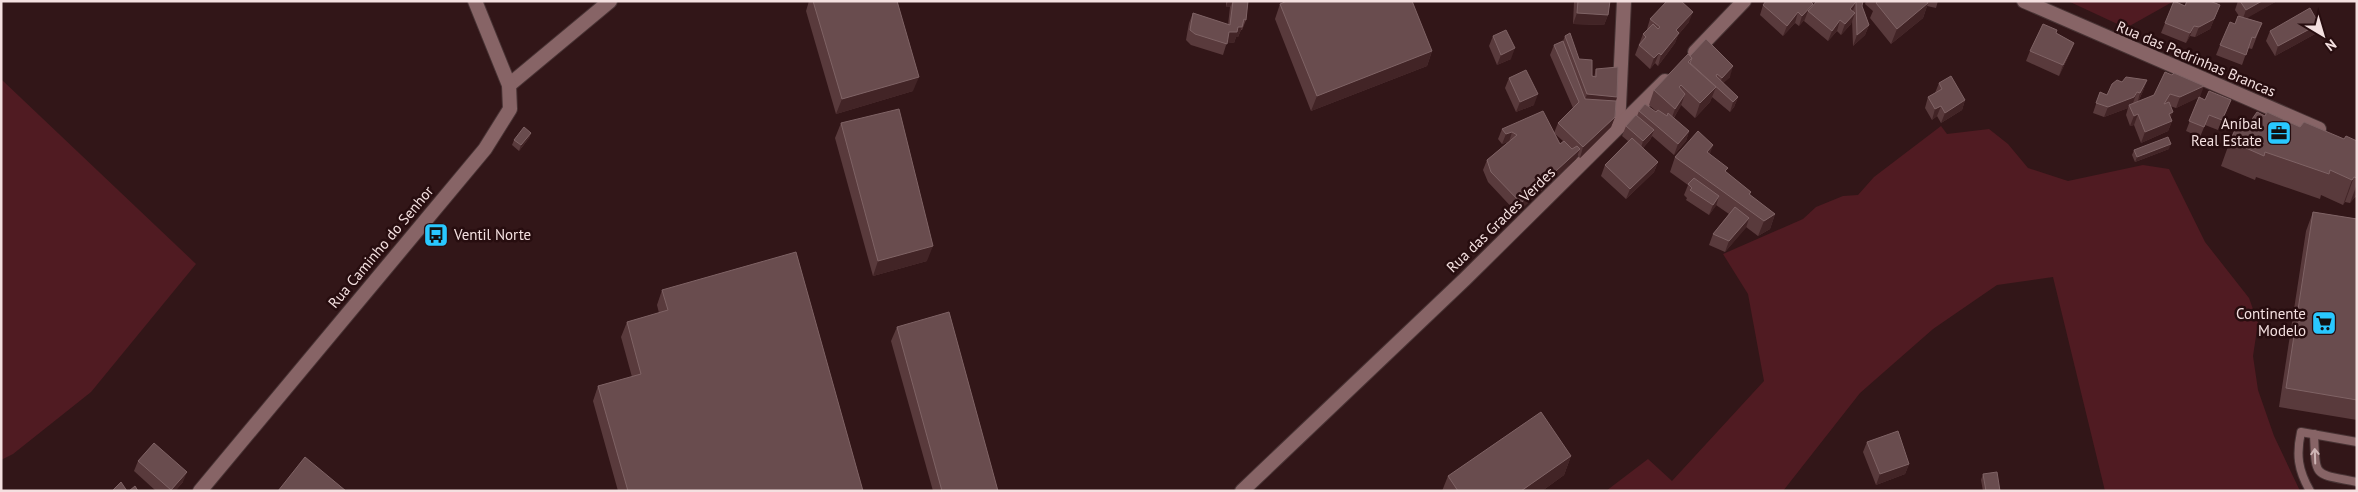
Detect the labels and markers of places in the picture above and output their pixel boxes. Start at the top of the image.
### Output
place label: Aníbal Real Estate [2191,114,2263,150]
office icon: Aníbal Real Estate [2266,120,2292,146]
bus stop icon: Ventil Norte [423,222,449,248]
place label: Ventil Norte [453,225,531,244]
place label: Continente Modelo [2236,304,2306,340]
supermarket icon: Continente Modelo [2311,310,2337,336]

